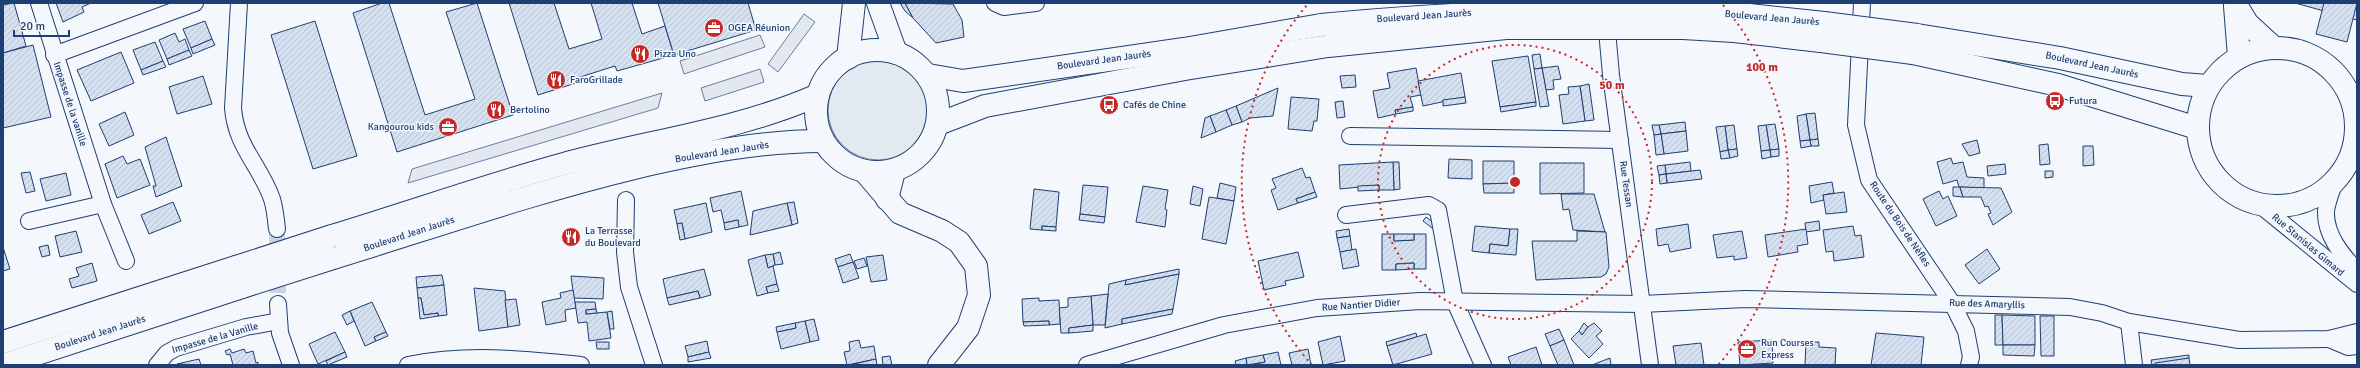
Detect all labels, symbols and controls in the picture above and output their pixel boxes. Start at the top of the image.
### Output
street label: Boulevard Jean Jaurès [1376,7,1472,25]
street label: Boulevard Jean Jaurès [1724,8,1820,28]
scale bar [14,12,69,38]
office icon: OGEA Réunion [703,17,725,39]
text: 20 m [20,19,45,34]
place label: OGEA Réunion [728,22,790,34]
restaurant icon: Pizza Uno [629,43,651,65]
street label: Boulevard Jean Jaurès [1056,47,1152,73]
place label: Pizza Uno [654,48,696,60]
street label: Boulevard Jean Jaurès [2044,49,2140,81]
street label: Impasse de la vanille [51,60,89,148]
text: 100 m [1746,60,1778,75]
restaurant icon: FaroGrillade [545,69,567,91]
place label: FaroGrillade [570,74,623,86]
text: 50 m [1599,78,1625,93]
bus stop icon: Futura [2044,90,2066,112]
bus stop icon: Cafés de Chine [1098,94,1120,116]
place label: Futura [2069,95,2097,107]
restaurant icon: Bertolino [485,99,507,121]
place label: Cafés de Chine [1123,99,1186,111]
place label: Bertolino [510,104,550,116]
office icon: Kangourou kids [437,116,459,138]
place label: Kangourou kids [368,121,435,133]
street label: Boulevard Jean Jaurès [674,139,770,165]
street label: Rue Tessan [1617,160,1635,208]
centre of rings [1508,175,1522,189]
street label: Route du Bois de Nèfles [1867,179,1933,269]
street label: Rue Stanislas Gimard [2269,211,2347,279]
street label: Boulevard Jean Jaurès [362,213,457,254]
place label: La Terrasse du Boulevard [585,225,641,249]
restaurant icon: La Terrasse du Boulevard [560,226,582,248]
street label: Rue Nantier Didier [1321,296,1401,314]
street label: Rue des Amaryllis [1949,297,2026,311]
street label: Boulevard Jean Jaurès [53,312,148,353]
street label: Impasse de la Vanille [170,320,260,356]
place label: Run Courses Express [1761,337,1815,361]
office icon: Run Courses Express [1736,338,1758,360]

